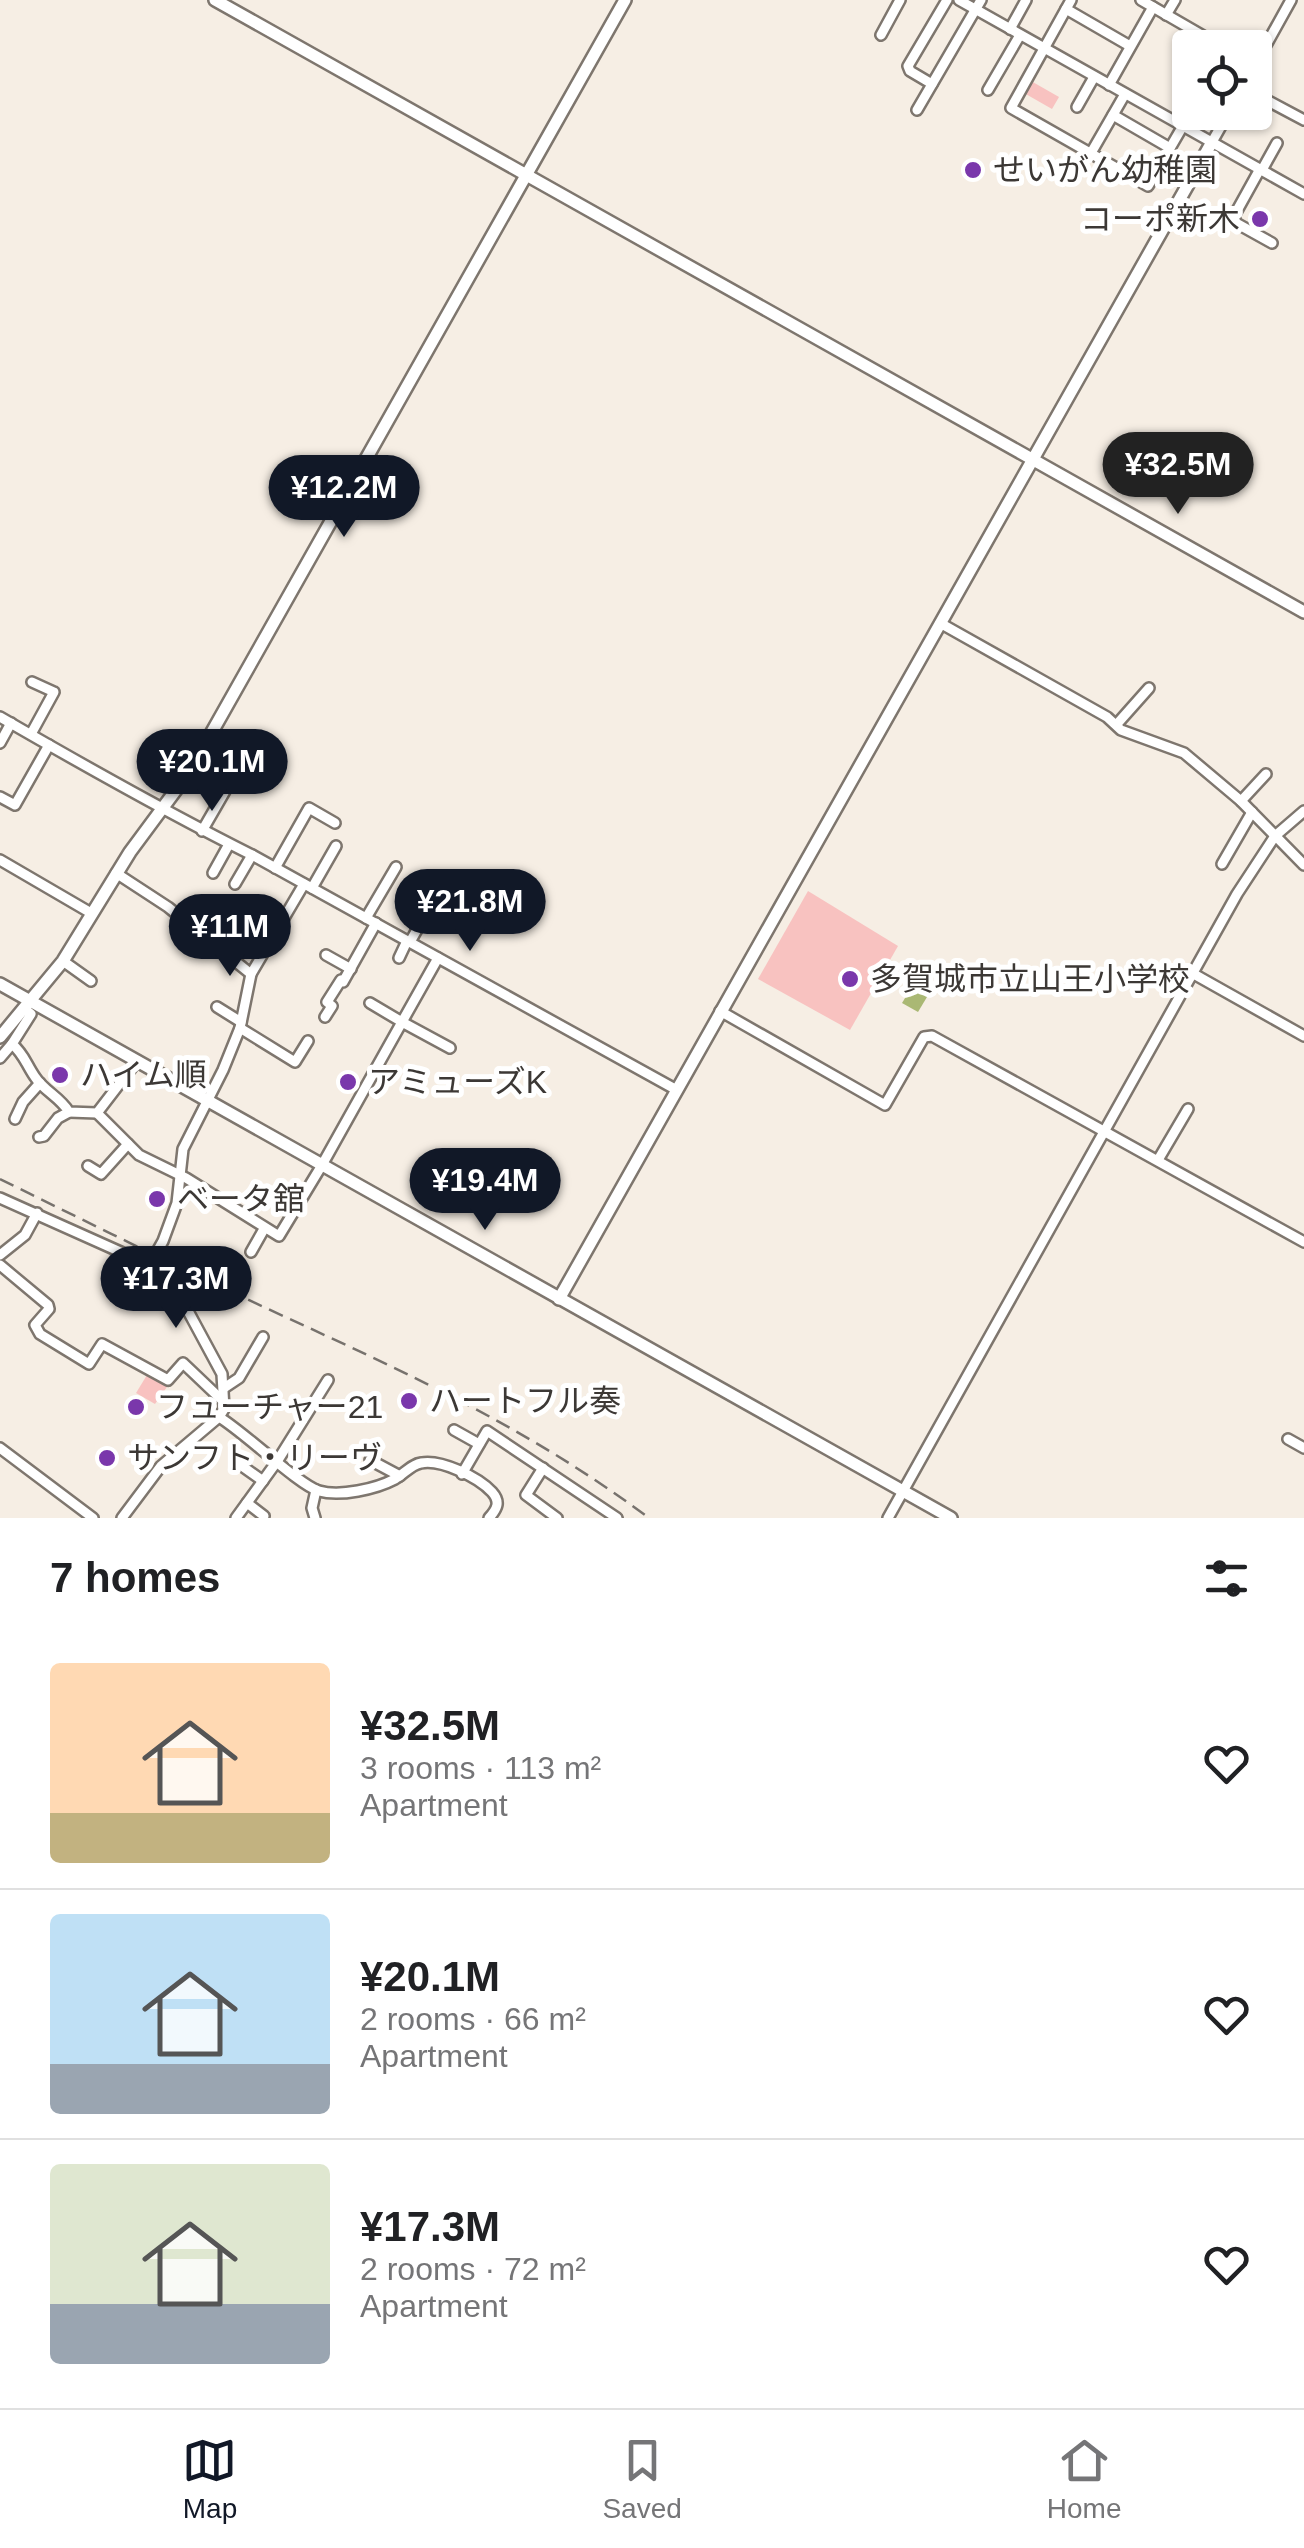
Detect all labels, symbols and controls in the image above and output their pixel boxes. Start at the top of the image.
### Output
map controls [1172,30,1272,130]
button: locate [1172,30,1272,130]
place label: せいがん幼稚園 [993,152,1217,188]
marker: せいがん幼稚園 [962,159,984,181]
place label: コーポ新木 [1080,201,1240,237]
marker: コーポ新木 [1249,208,1271,230]
pin: ¥32.5M [1097,432,1259,517]
text: ¥32.5M [1125,446,1231,482]
pin: ¥12.2M [263,455,425,540]
text: ¥12.2M [291,469,397,505]
pin: ¥20.1M [131,729,293,814]
text: ¥20.1M [159,743,265,779]
pin: ¥21.8M [389,869,551,954]
text: ¥21.8M [417,883,523,919]
pin: ¥11M [171,894,289,979]
text: ¥11M [191,908,269,944]
place label: 多賀城市立山王小学校 [870,961,1190,997]
marker: 多賀城市立山王小学校 [839,968,861,990]
place label: ハイム順 [80,1057,207,1093]
marker: ハイム順 [49,1064,71,1086]
place label: アミューズK [368,1064,547,1100]
marker: アミューズK [337,1071,359,1093]
pin: ¥19.4M [404,1148,566,1233]
text: ¥19.4M [432,1162,538,1198]
place label: ベータ舘 [177,1181,305,1217]
marker: ベータ舘 [146,1188,168,1210]
pin: ¥17.3M [95,1246,257,1331]
text: ¥17.3M [123,1260,229,1296]
place label: ハートフル奏 [429,1383,621,1419]
place label: フューチャー21 [156,1389,383,1425]
marker: ハートフル奏 [398,1390,420,1412]
marker: フューチャー21 [125,1396,147,1418]
place label: サンフト・リーヴ [127,1440,382,1476]
marker: サンフト・リーヴ [96,1447,118,1469]
icon: filters [1199,1551,1254,1606]
text: 7 homes [50,1554,220,1601]
text: ¥32.5M [360,1702,500,1749]
icon: home [130,1703,250,1823]
icon: heart [1199,1736,1254,1791]
text: 3 rooms · 113 m² [360,1750,601,1786]
text: Apartment [360,1787,508,1823]
text: ¥20.1M [360,1953,500,2000]
icon: home [130,1954,250,2074]
icon: heart [1199,1987,1254,2042]
text: 2 rooms · 66 m² [360,2001,586,2037]
text: Apartment [360,2038,508,2074]
text: ¥17.3M [360,2203,500,2250]
icon: home [130,2204,250,2324]
icon: heart [1199,2237,1254,2292]
text: 2 rooms · 72 m² [360,2251,586,2287]
text: Apartment [360,2288,508,2324]
tab: Map [182,2433,237,2525]
tab: Saved [602,2433,682,2525]
tab: Home [1047,2433,1121,2525]

